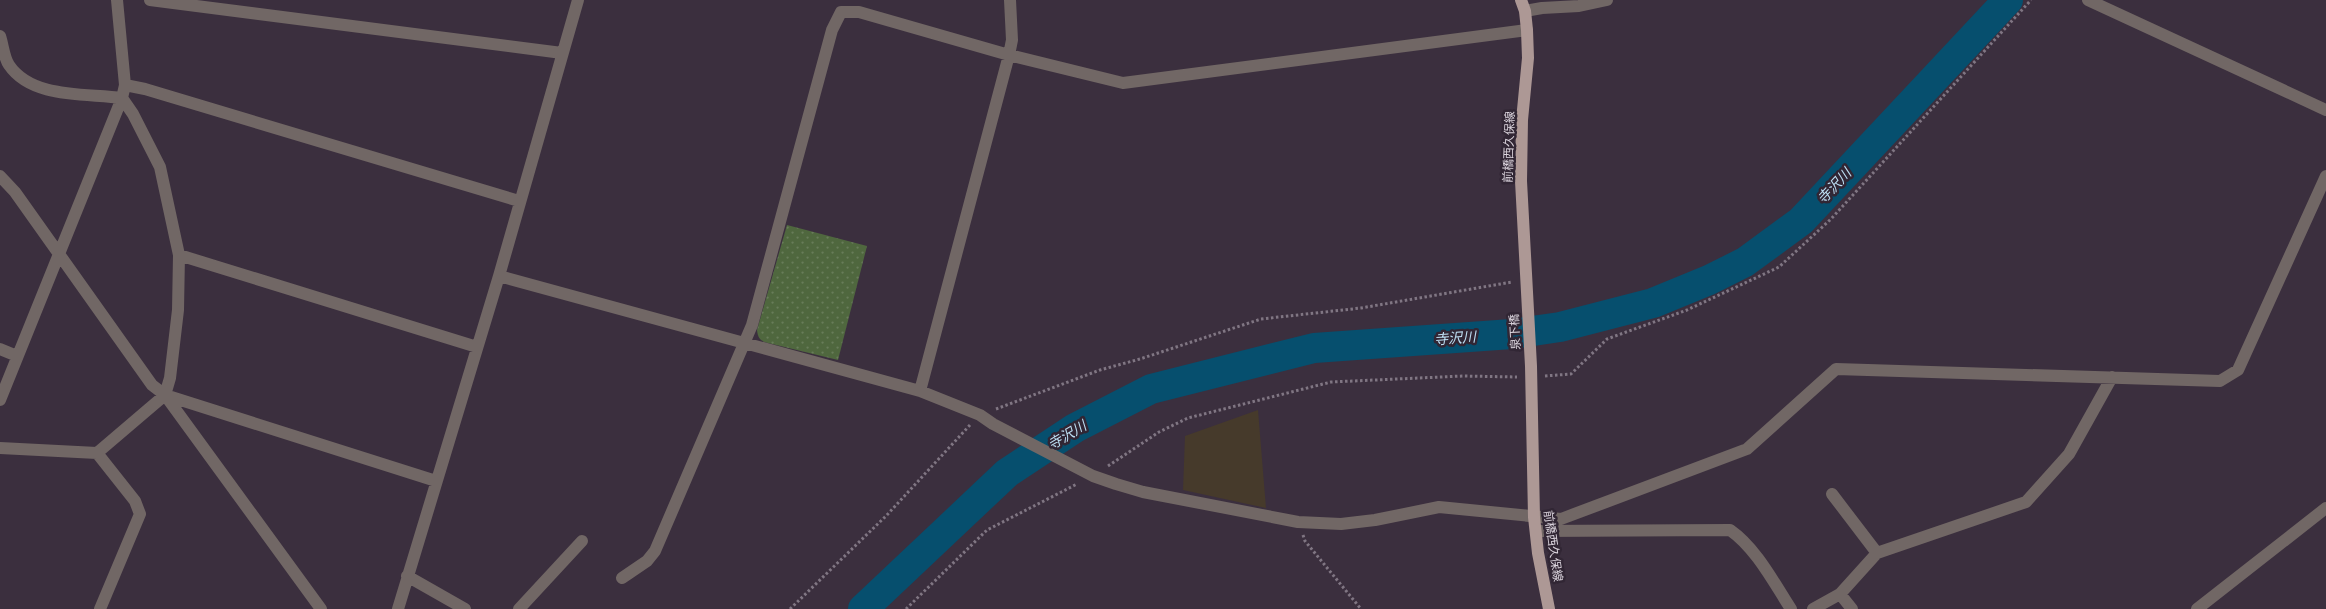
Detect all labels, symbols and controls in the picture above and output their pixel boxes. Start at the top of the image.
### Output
street label: 前橋西久保線 [1501,111,1517,183]
water label: 寺沢川 [1815,164,1856,207]
street label: 泉下橋 [1507,314,1523,350]
water label: 寺沢川 [1434,329,1479,347]
water label: 寺沢川 [1045,417,1091,453]
street label: 前橋西久保線 [1541,509,1565,583]

